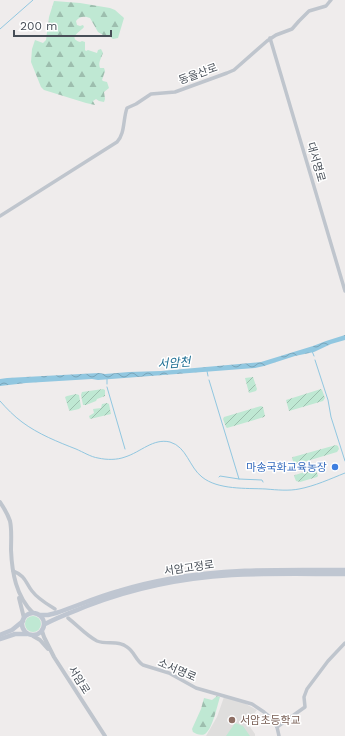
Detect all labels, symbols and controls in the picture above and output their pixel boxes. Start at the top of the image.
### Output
scale bar [14,12,111,38]
text: 200 m [20,19,57,33]
street label: 동을산로 [177,61,219,87]
street label: 대서명로 [304,141,328,183]
water label: 서암천 [157,355,193,371]
place label: 마송국화교육농장 [246,461,327,474]
marker: 마송국화교육농장 [330,462,340,472]
street label: 서암고정로 [163,558,215,578]
street label: 소서명로 [156,656,198,684]
street label: 서암로 [65,664,93,696]
place label: 서암초등학교 [240,714,301,727]
marker: 서암초등학교 [227,715,237,725]

